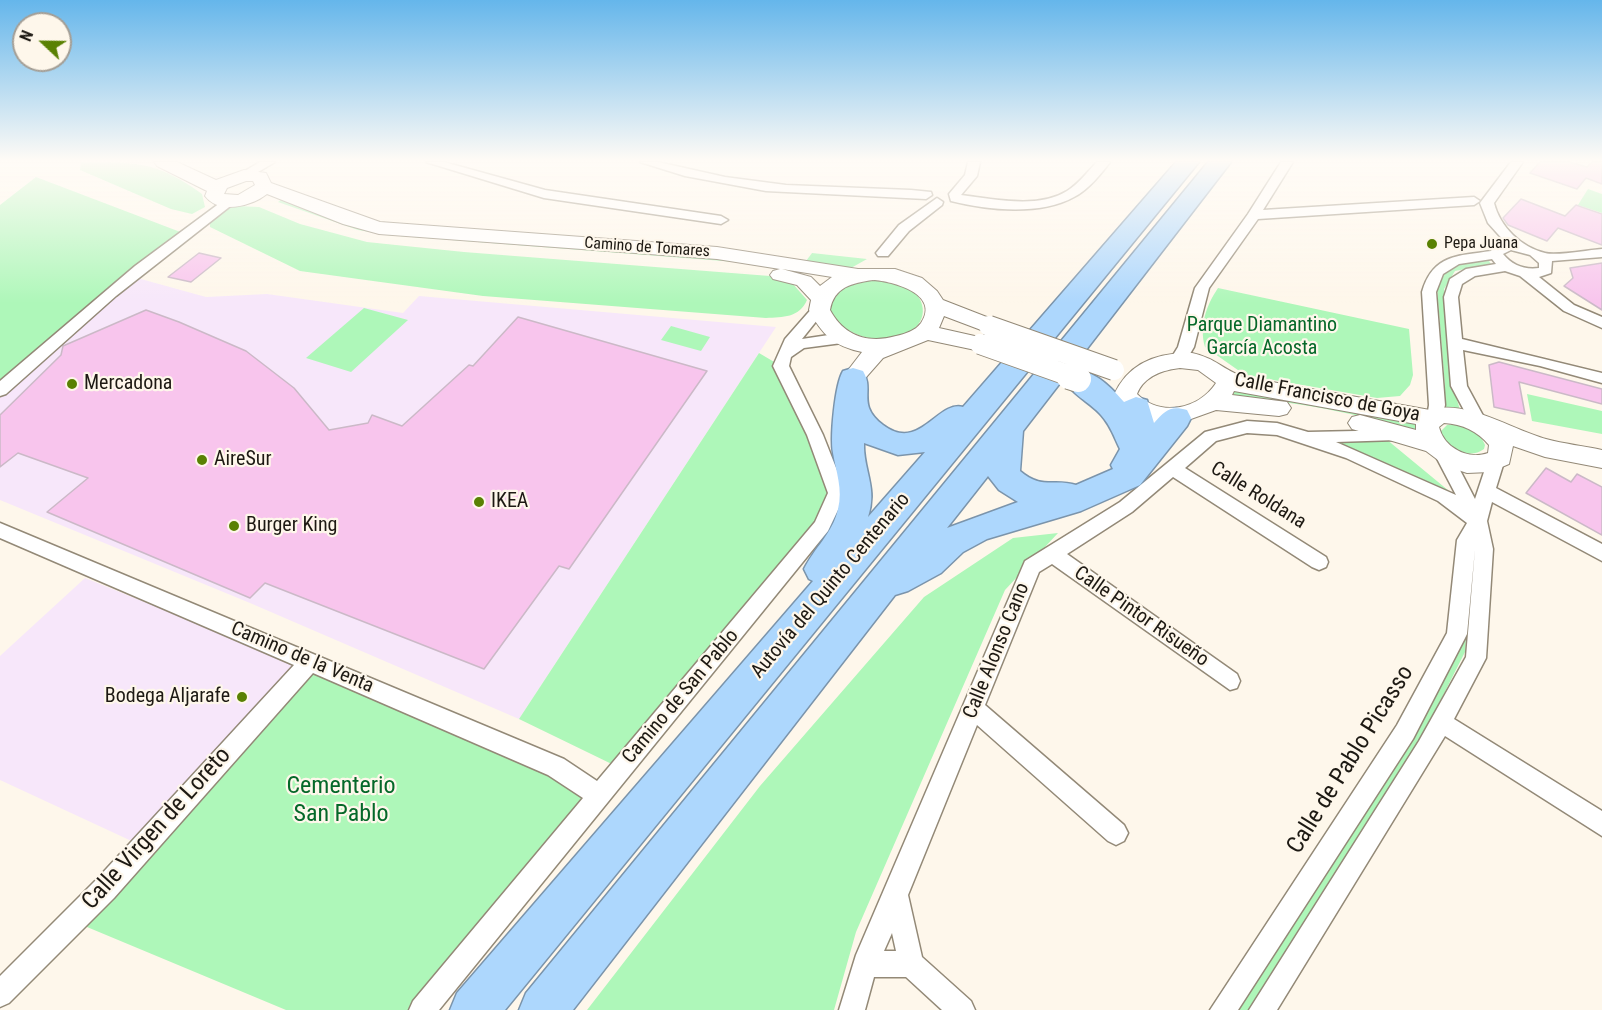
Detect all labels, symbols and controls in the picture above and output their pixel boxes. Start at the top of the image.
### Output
north arrow [12,12,72,72]
text: N [16,28,37,44]
street label: Camino de Tomares [584,234,710,262]
place label: Pepa Juana [1444,234,1518,254]
marker: Pepa Juana [1425,237,1439,251]
park label: Parque Diamantino García Acosta [1187,314,1337,361]
street label: Calle Francisco de Goya [1232,368,1422,428]
place label: Mercadona [84,372,172,396]
marker: Mercadona [65,377,79,391]
place label: AireSur [214,448,272,472]
marker: AireSur [195,453,209,467]
street label: Calle Roldana [1206,457,1310,535]
street label: Autovía del Quinto Centenario [746,488,916,684]
place label: IKEA [491,490,528,514]
marker: IKEA [472,495,486,509]
place label: Burger King [246,514,337,538]
marker: Burger King [227,519,241,533]
street label: Calle Pintor Risueño [1069,562,1213,672]
street label: Calle Alonso Cano [959,580,1035,722]
street label: Camino de la Venta [227,617,377,699]
street label: Camino de San Pablo [618,625,744,769]
street label: Calle de Pablo Picasso [1281,661,1421,859]
place label: Bodega Aljarafe [105,685,230,709]
marker: Bodega Aljarafe [235,690,249,704]
street label: Calle Virgen de Loreto [77,742,237,916]
park label: Cementerio San Pablo [286,773,396,829]

